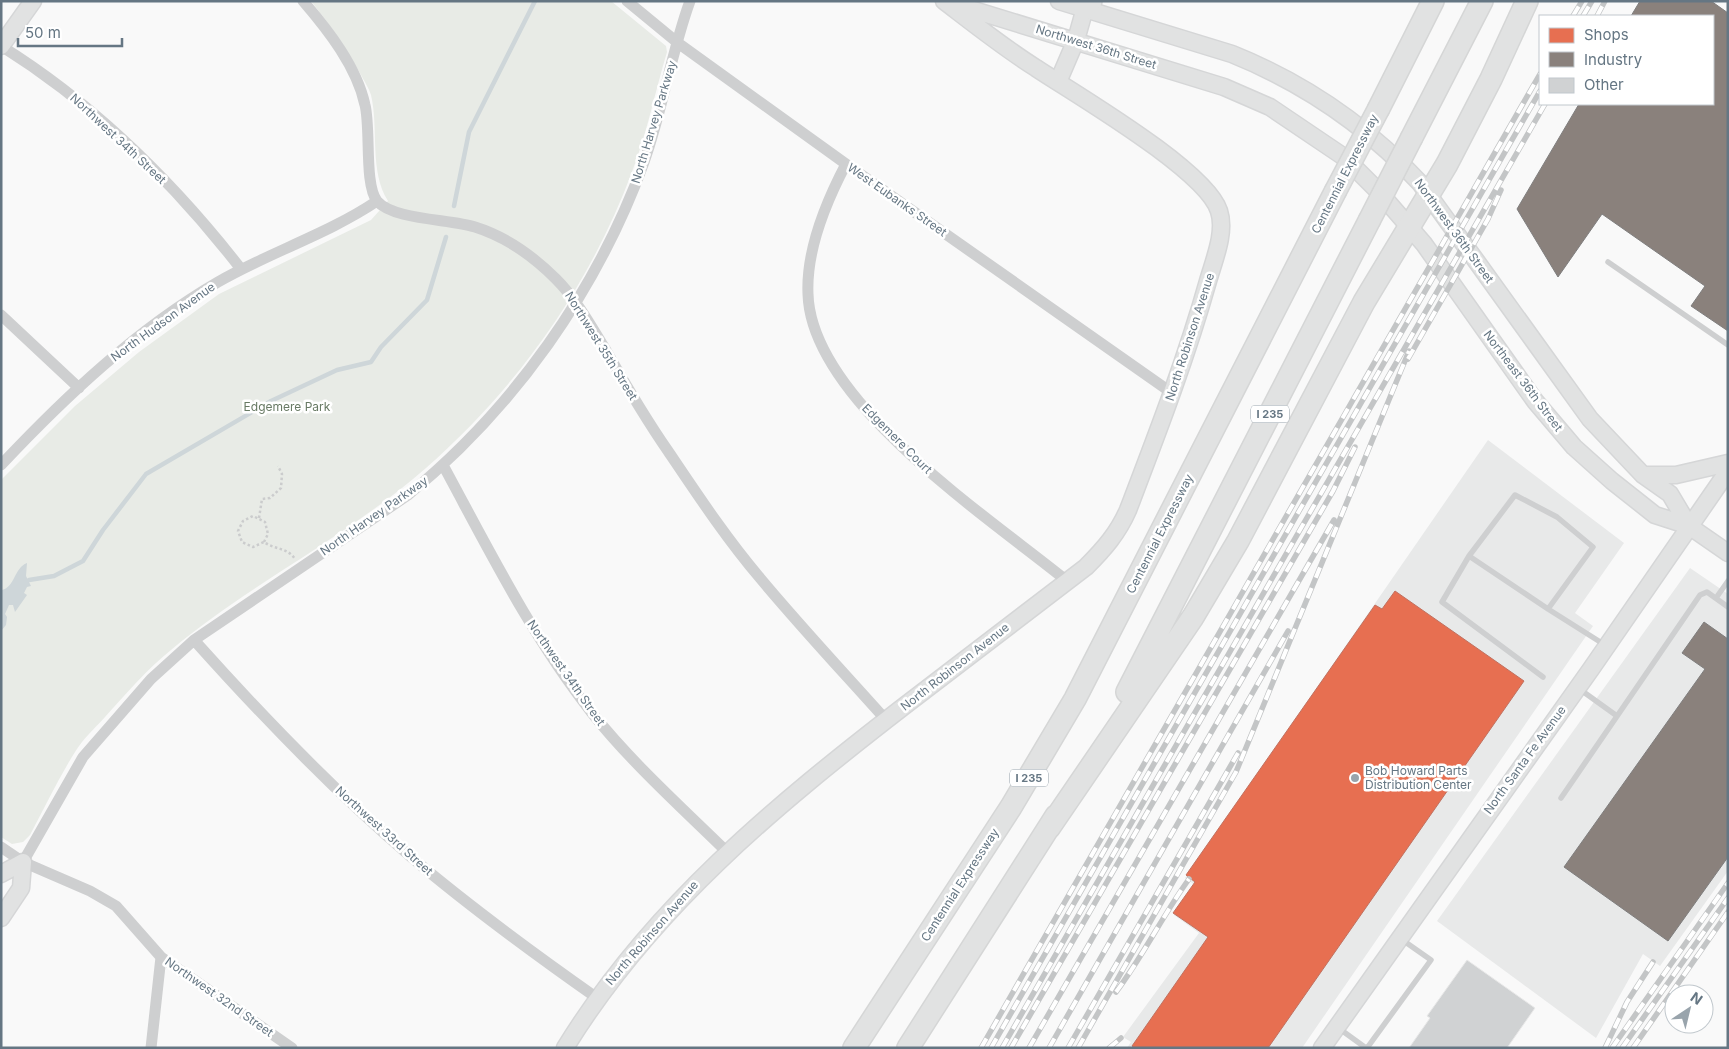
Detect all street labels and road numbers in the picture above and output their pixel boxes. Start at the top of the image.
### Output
street label: Northwest 36th Street [1034,21,1158,72]
street label: North Harvey Parkway [628,58,679,185]
street label: Northwest 34th Street [67,90,169,187]
street label: Centennial Expressway [1308,111,1381,236]
street label: West Eubanks Street [845,160,950,240]
street label: Northwest 36th Street [1412,176,1497,286]
street label: North Robinson Avenue [1162,271,1217,403]
street label: North Hudson Avenue [108,279,218,364]
street label: Northwest 35th Street [562,289,641,403]
street label: Northeast 36th Street [1481,327,1566,434]
street label: Edgemere Court [859,401,936,477]
road number: I 235 [1251,406,1289,422]
street label: Centennial Expressway [1123,471,1196,596]
street label: North Harvey Parkway [317,473,431,558]
street label: Northwest 34th Street [524,617,609,729]
street label: North Robinson Avenue [897,620,1012,714]
street label: North Santa Fe Avenue [1480,703,1569,817]
road number: I 235 [1010,770,1048,786]
street label: Northwest 33rd Street [333,783,436,878]
street label: Centennial Expressway [917,825,1002,944]
street label: North Robinson Avenue [602,877,701,988]
street label: Northwest 32nd Street [162,954,276,1040]

